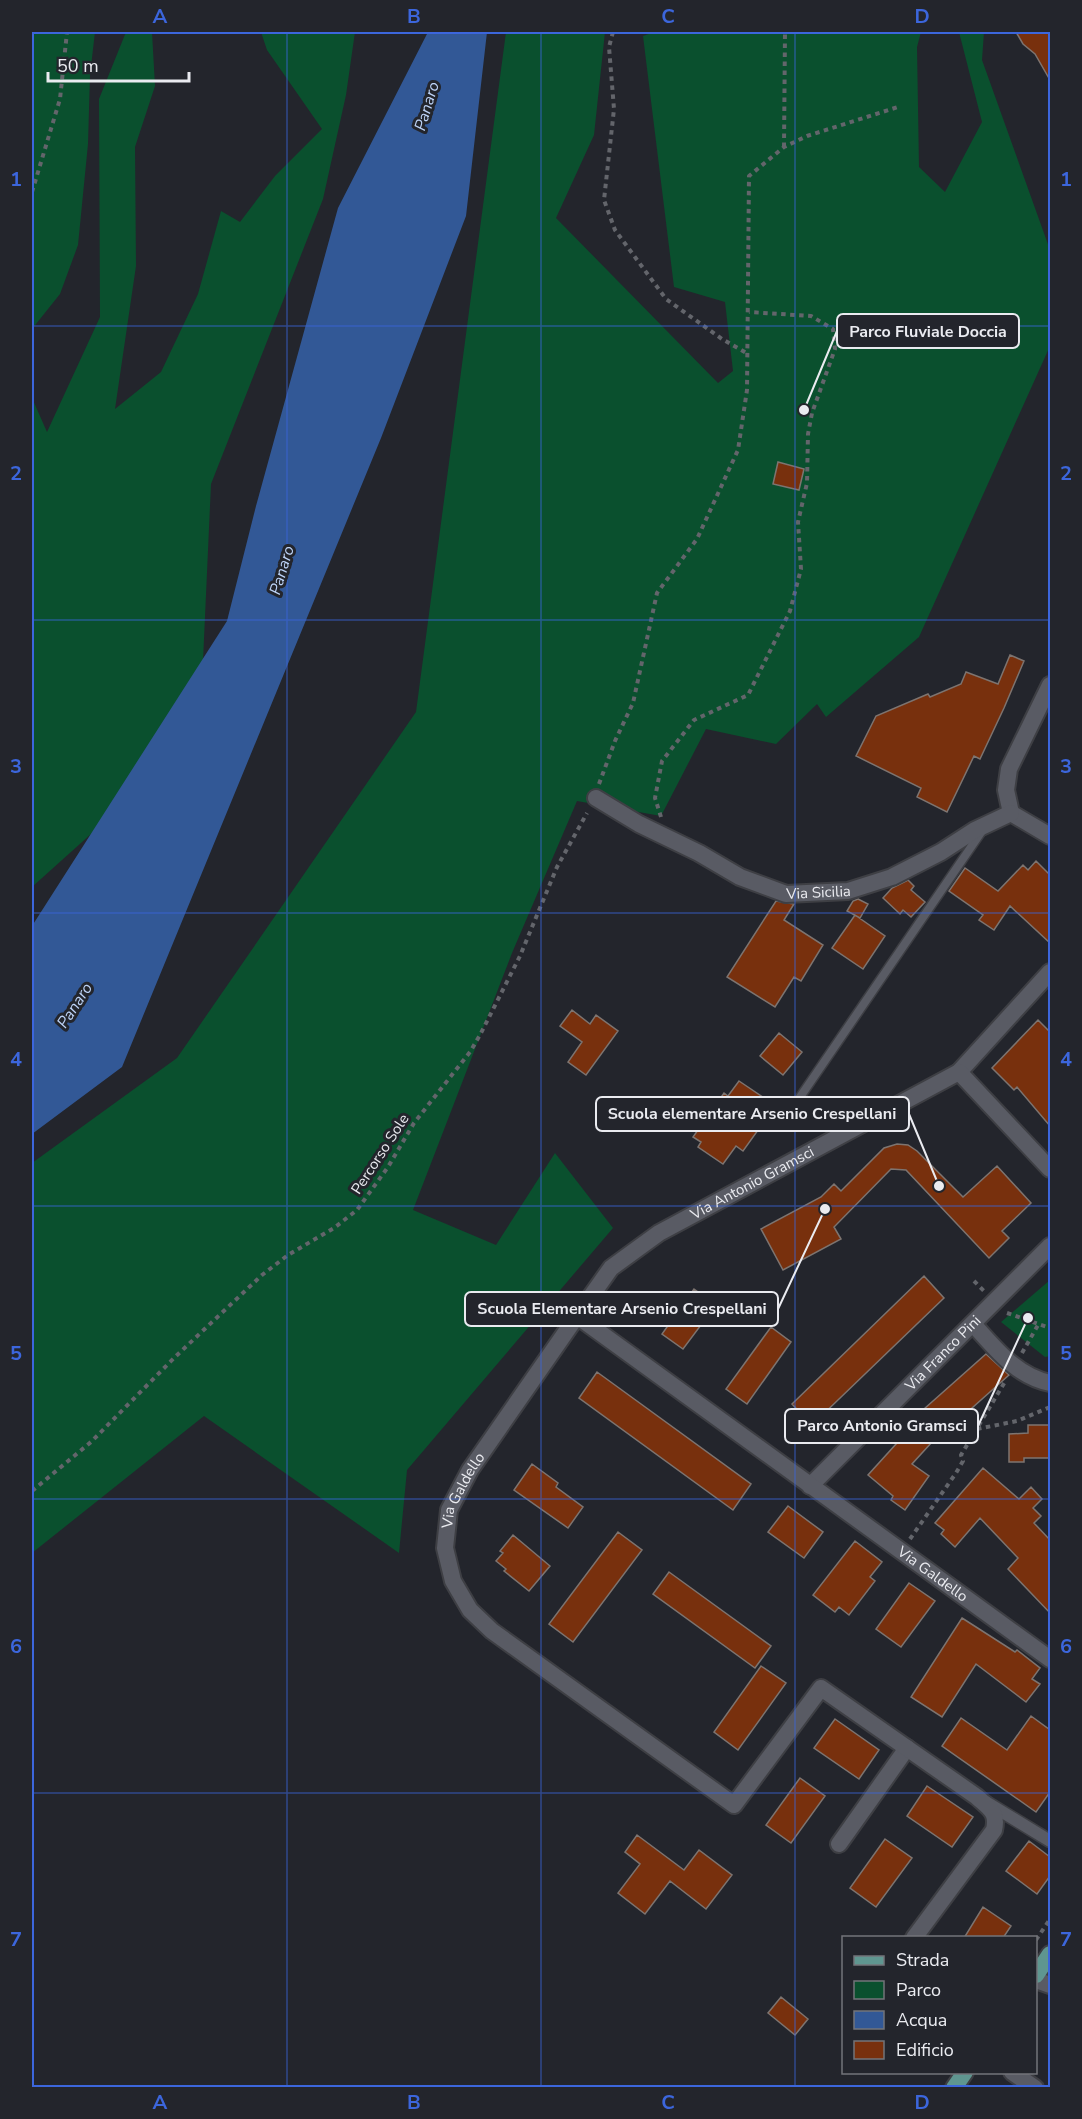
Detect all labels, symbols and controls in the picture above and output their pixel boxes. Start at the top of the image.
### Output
text: A [153,3,168,30]
text: B [407,3,421,30]
text: C [661,3,675,30]
text: D [914,3,930,30]
scale bar [48,45,189,83]
text: 50 m [57,54,99,78]
water label: Panaro [409,79,445,134]
text: 1 [10,166,22,193]
text: 1 [1060,166,1072,193]
callout: Parco Fluviale Doccia [837,314,1019,348]
text: Parco Fluviale Doccia [849,321,1007,343]
text: 2 [10,460,22,487]
text: 2 [1060,460,1072,487]
water label: Panaro [264,543,300,598]
text: 3 [10,753,22,780]
text: 3 [1060,753,1072,780]
street label: Via Sicilia [785,881,851,904]
water label: Panaro [52,978,98,1033]
text: 4 [10,1046,22,1073]
text: 4 [1060,1046,1072,1073]
callout: Scuola elementare Arsenio Crespellani [596,1097,909,1131]
text: Scuola elementare Arsenio Crespellani [608,1103,896,1125]
street label: Percorso Sole [347,1110,413,1198]
street label: Via Antonio Gramsci [686,1142,818,1225]
callout: Scuola Elementare Arsenio Crespellani [465,1292,778,1326]
text: Scuola Elementare Arsenio Crespellani [477,1298,767,1320]
street label: Via Franco Pini [900,1311,985,1396]
text: 5 [10,1340,22,1367]
text: 5 [1060,1340,1072,1367]
callout: Parco Antonio Gramsci [785,1409,978,1443]
text: Parco Antonio Gramsci [797,1415,967,1437]
street label: Via Galdello [437,1448,489,1530]
street label: Via Galdello [893,1541,972,1606]
text: 6 [10,1633,22,1660]
text: 6 [1060,1633,1072,1660]
text: 7 [10,1926,22,1953]
text: 7 [1060,1926,1072,1953]
legend [842,1936,1037,2074]
text: Strada [896,1948,949,1972]
text: Parco [896,1978,941,2002]
text: Acqua [896,2008,947,2032]
text: Edificio [896,2038,954,2062]
text: A [153,2089,168,2116]
text: B [407,2089,421,2116]
text: C [661,2089,675,2116]
text: D [914,2089,930,2116]

